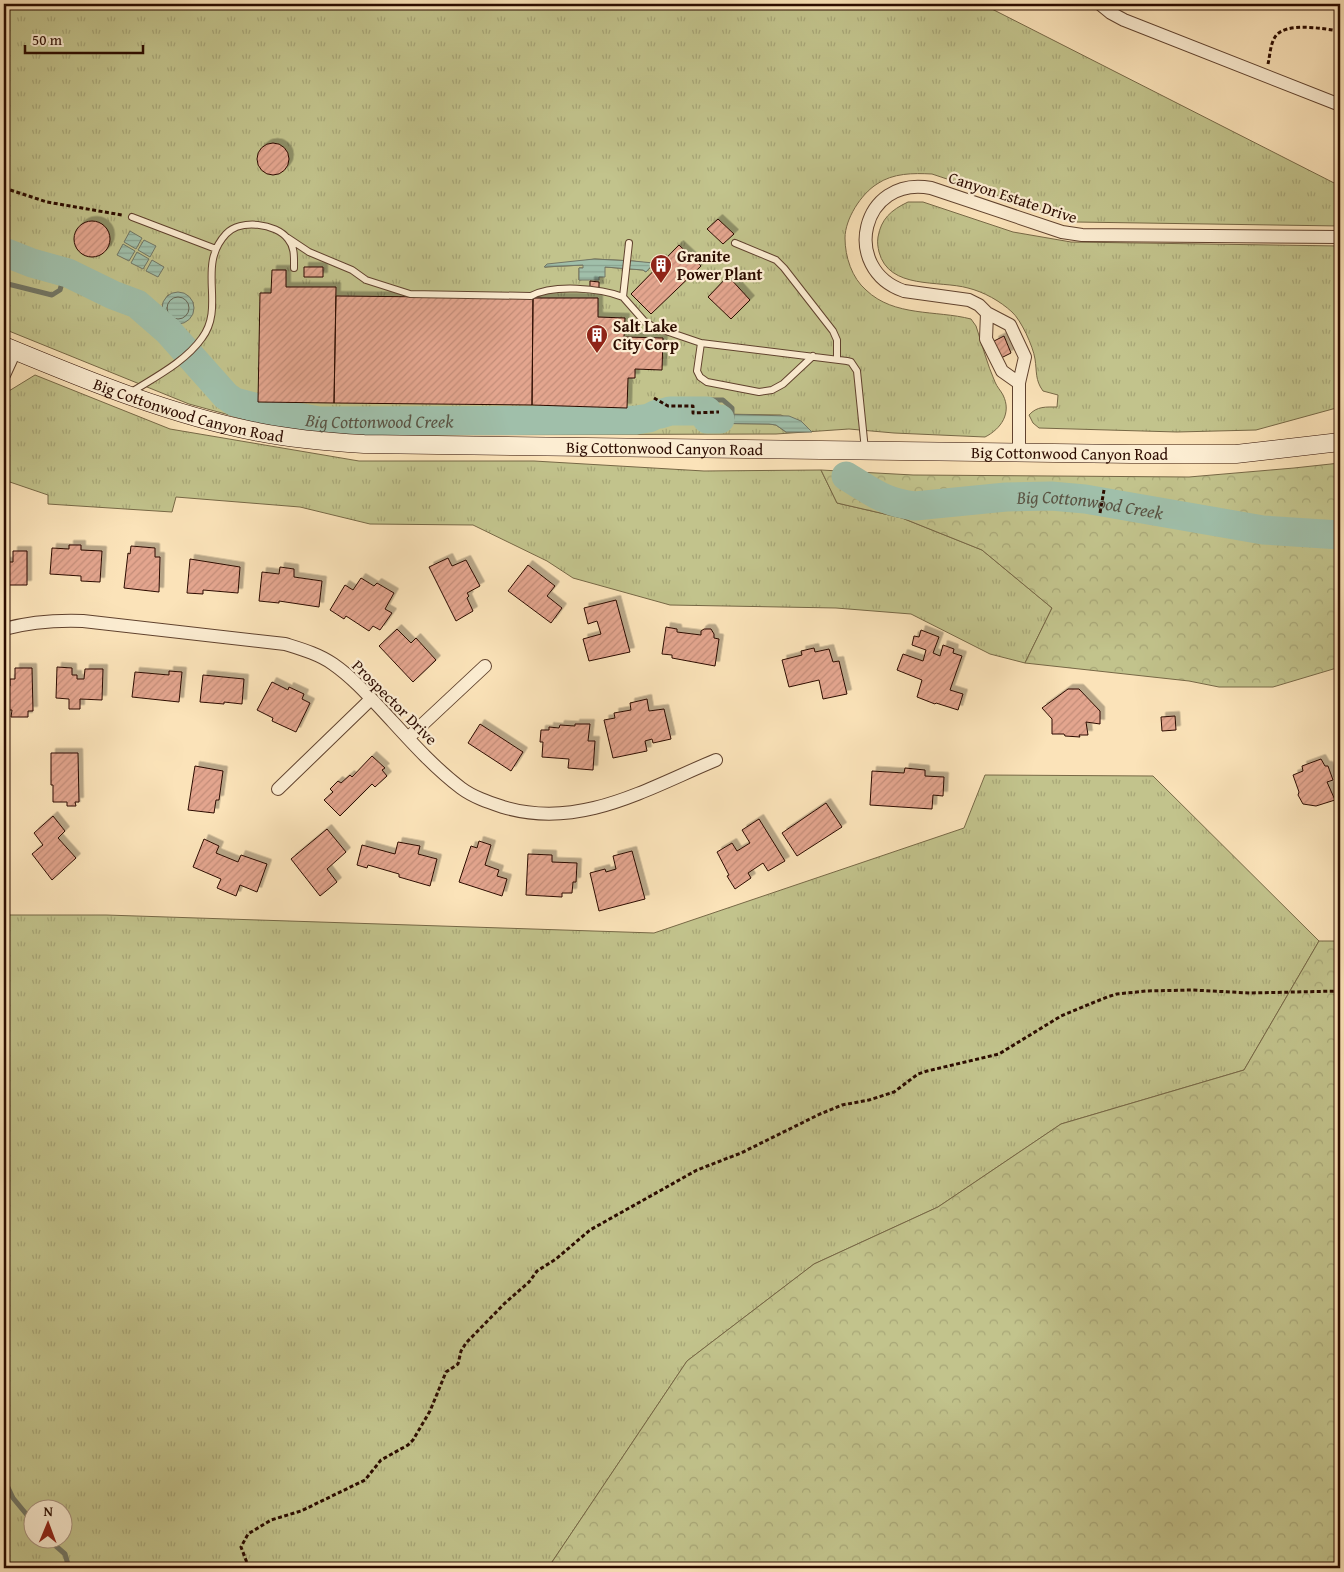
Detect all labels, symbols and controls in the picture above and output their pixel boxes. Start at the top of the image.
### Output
scale bar [25,22,142,54]
text: 50 m [32,29,63,50]
street label: Canyon Estate Drive [946,165,1080,229]
place label: Granite Power Plant [677,244,763,286]
building icon: Granite Power Plant [649,253,673,284]
place label: Salt Lake City Corp [613,314,679,356]
building icon: Salt Lake City Corp [585,323,609,354]
street label: Big Cottonwood Canyon Road [90,371,286,448]
water label: Big Cottonwood Creek [302,405,454,435]
street label: Big Cottonwood Canyon Road [566,435,764,461]
street label: Big Cottonwood Canyon Road [971,440,1169,466]
water label: Big Cottonwood Creek [1015,482,1166,526]
street label: Prospector Drive [347,654,443,750]
north arrow [22,1500,72,1550]
text: N [43,1501,54,1521]

